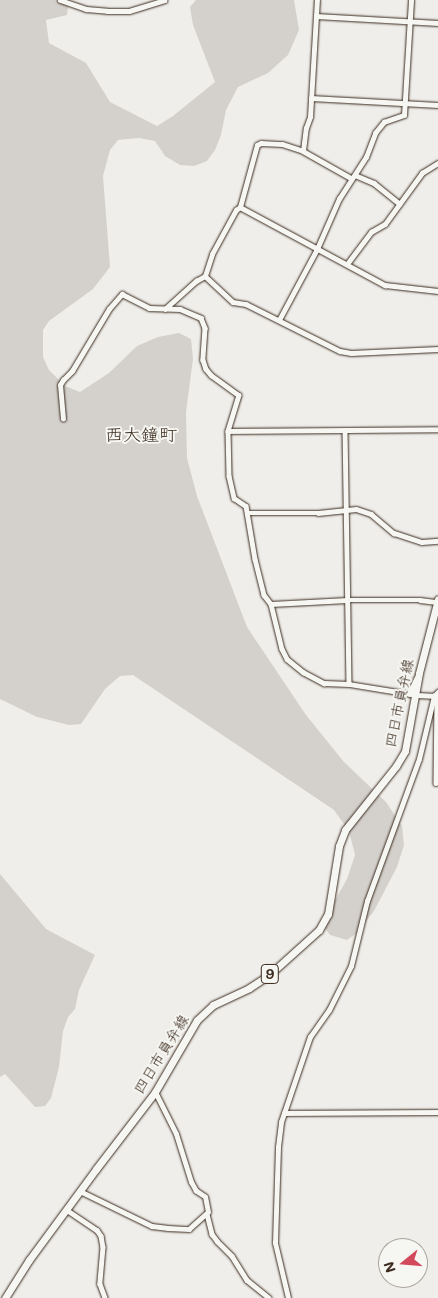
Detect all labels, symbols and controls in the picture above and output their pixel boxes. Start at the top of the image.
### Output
district label: 西大鐘町 [105,423,177,445]
street label: 四日市員弁線 [381,657,417,749]
road number: 9 [260,962,280,986]
street label: 四日市員弁線 [130,1011,192,1097]
north arrow [378,1238,428,1288]
text: N [378,1259,400,1275]

